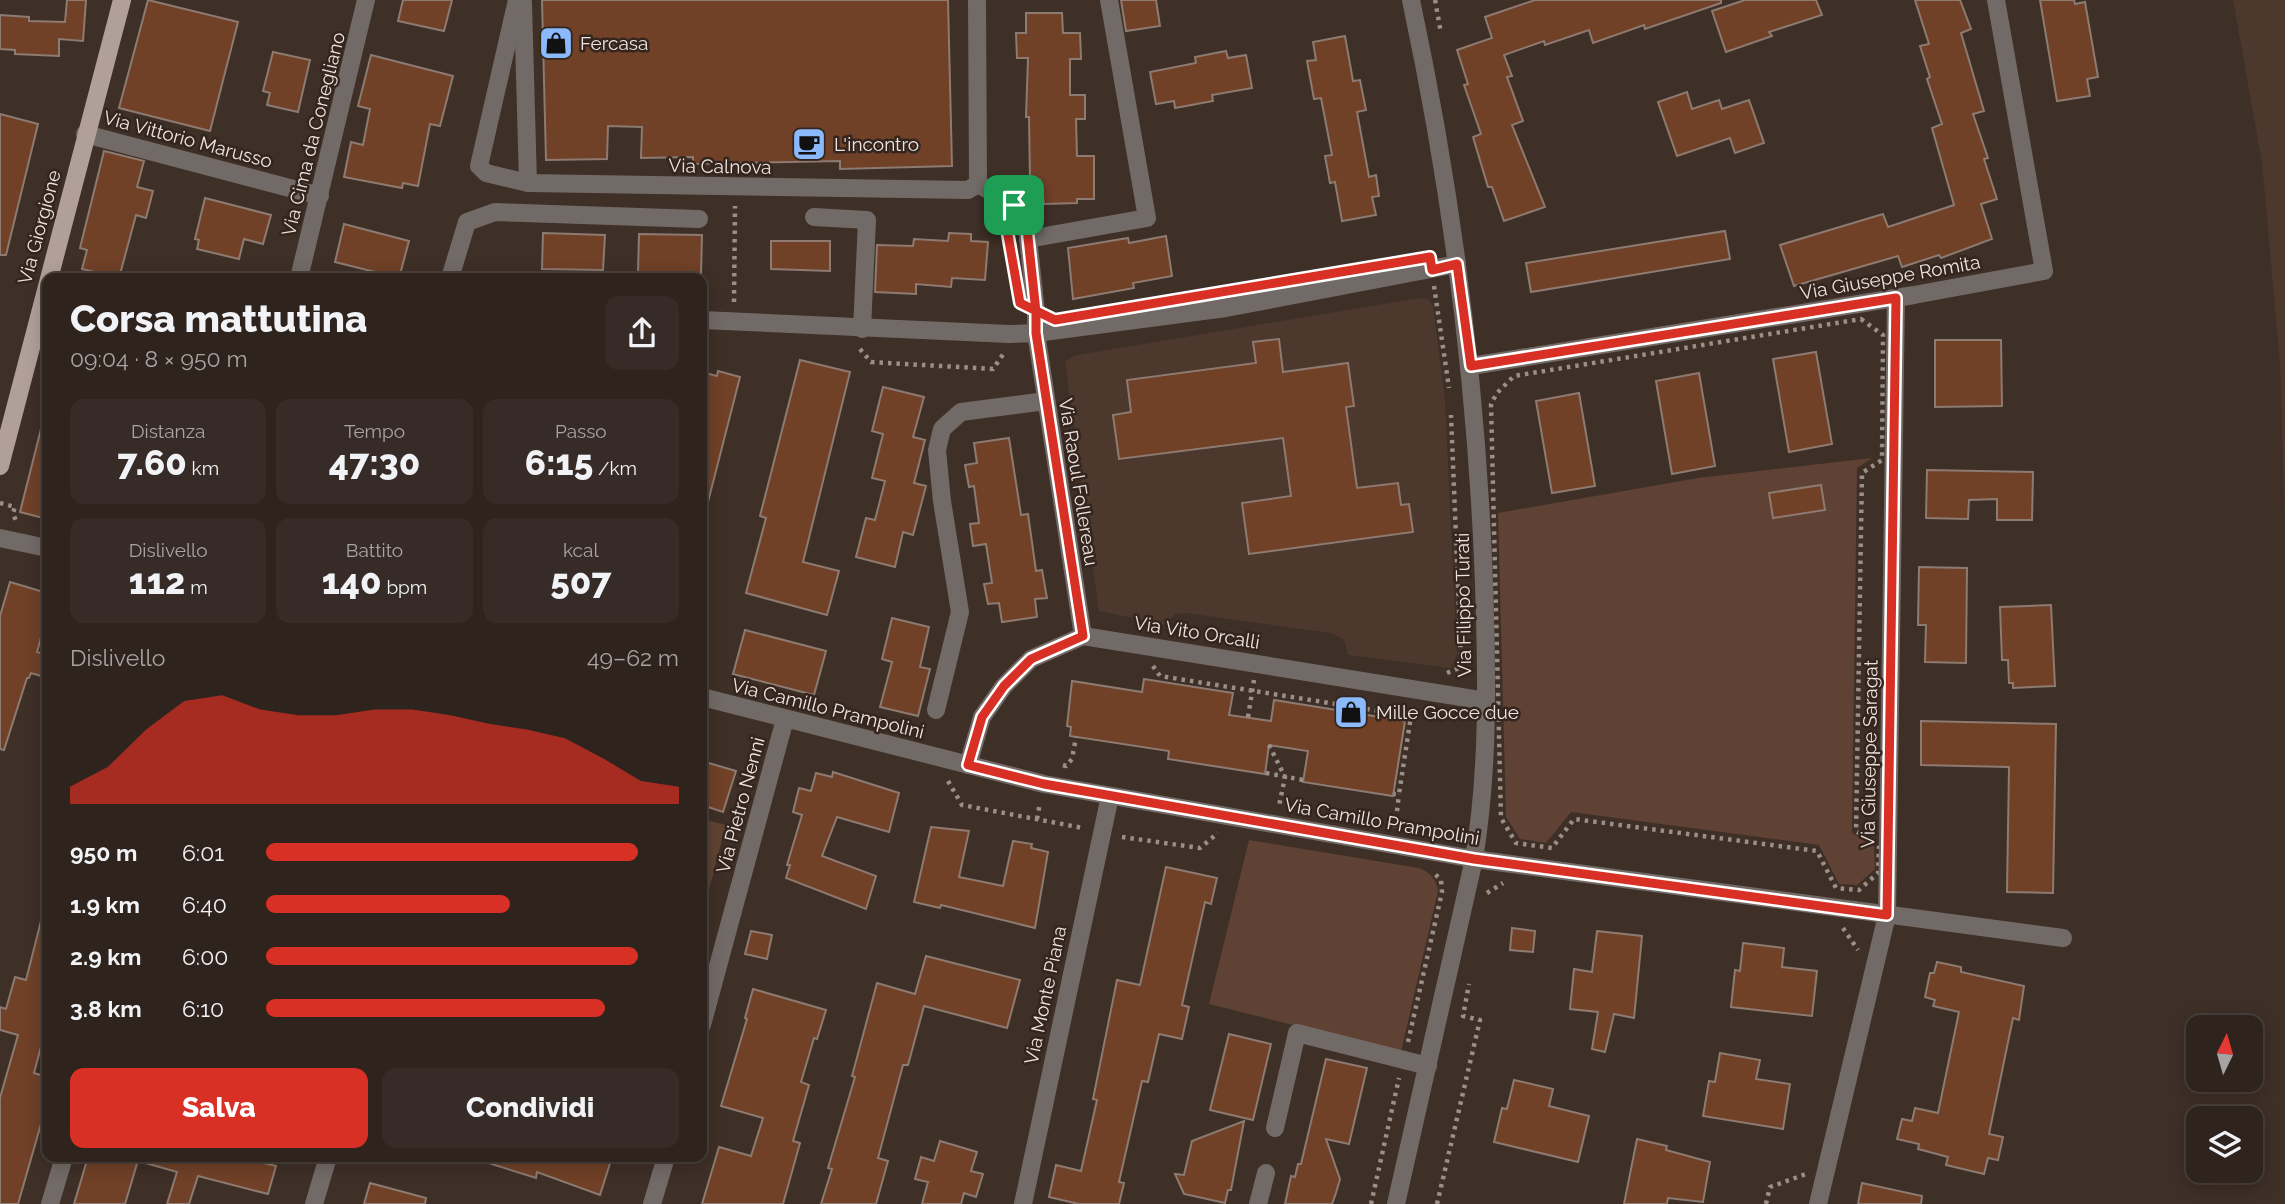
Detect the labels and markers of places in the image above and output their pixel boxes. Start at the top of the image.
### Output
shop icon: Fercasa [537,24,575,62]
place label: Fercasa [580,32,648,54]
cafe icon: L'incontro [790,125,828,163]
place label: L'incontro [834,133,919,155]
pin [984,175,1044,235]
shop icon: Mille Gocce due [1332,693,1370,731]
place label: Mille Gocce due [1376,701,1519,723]

